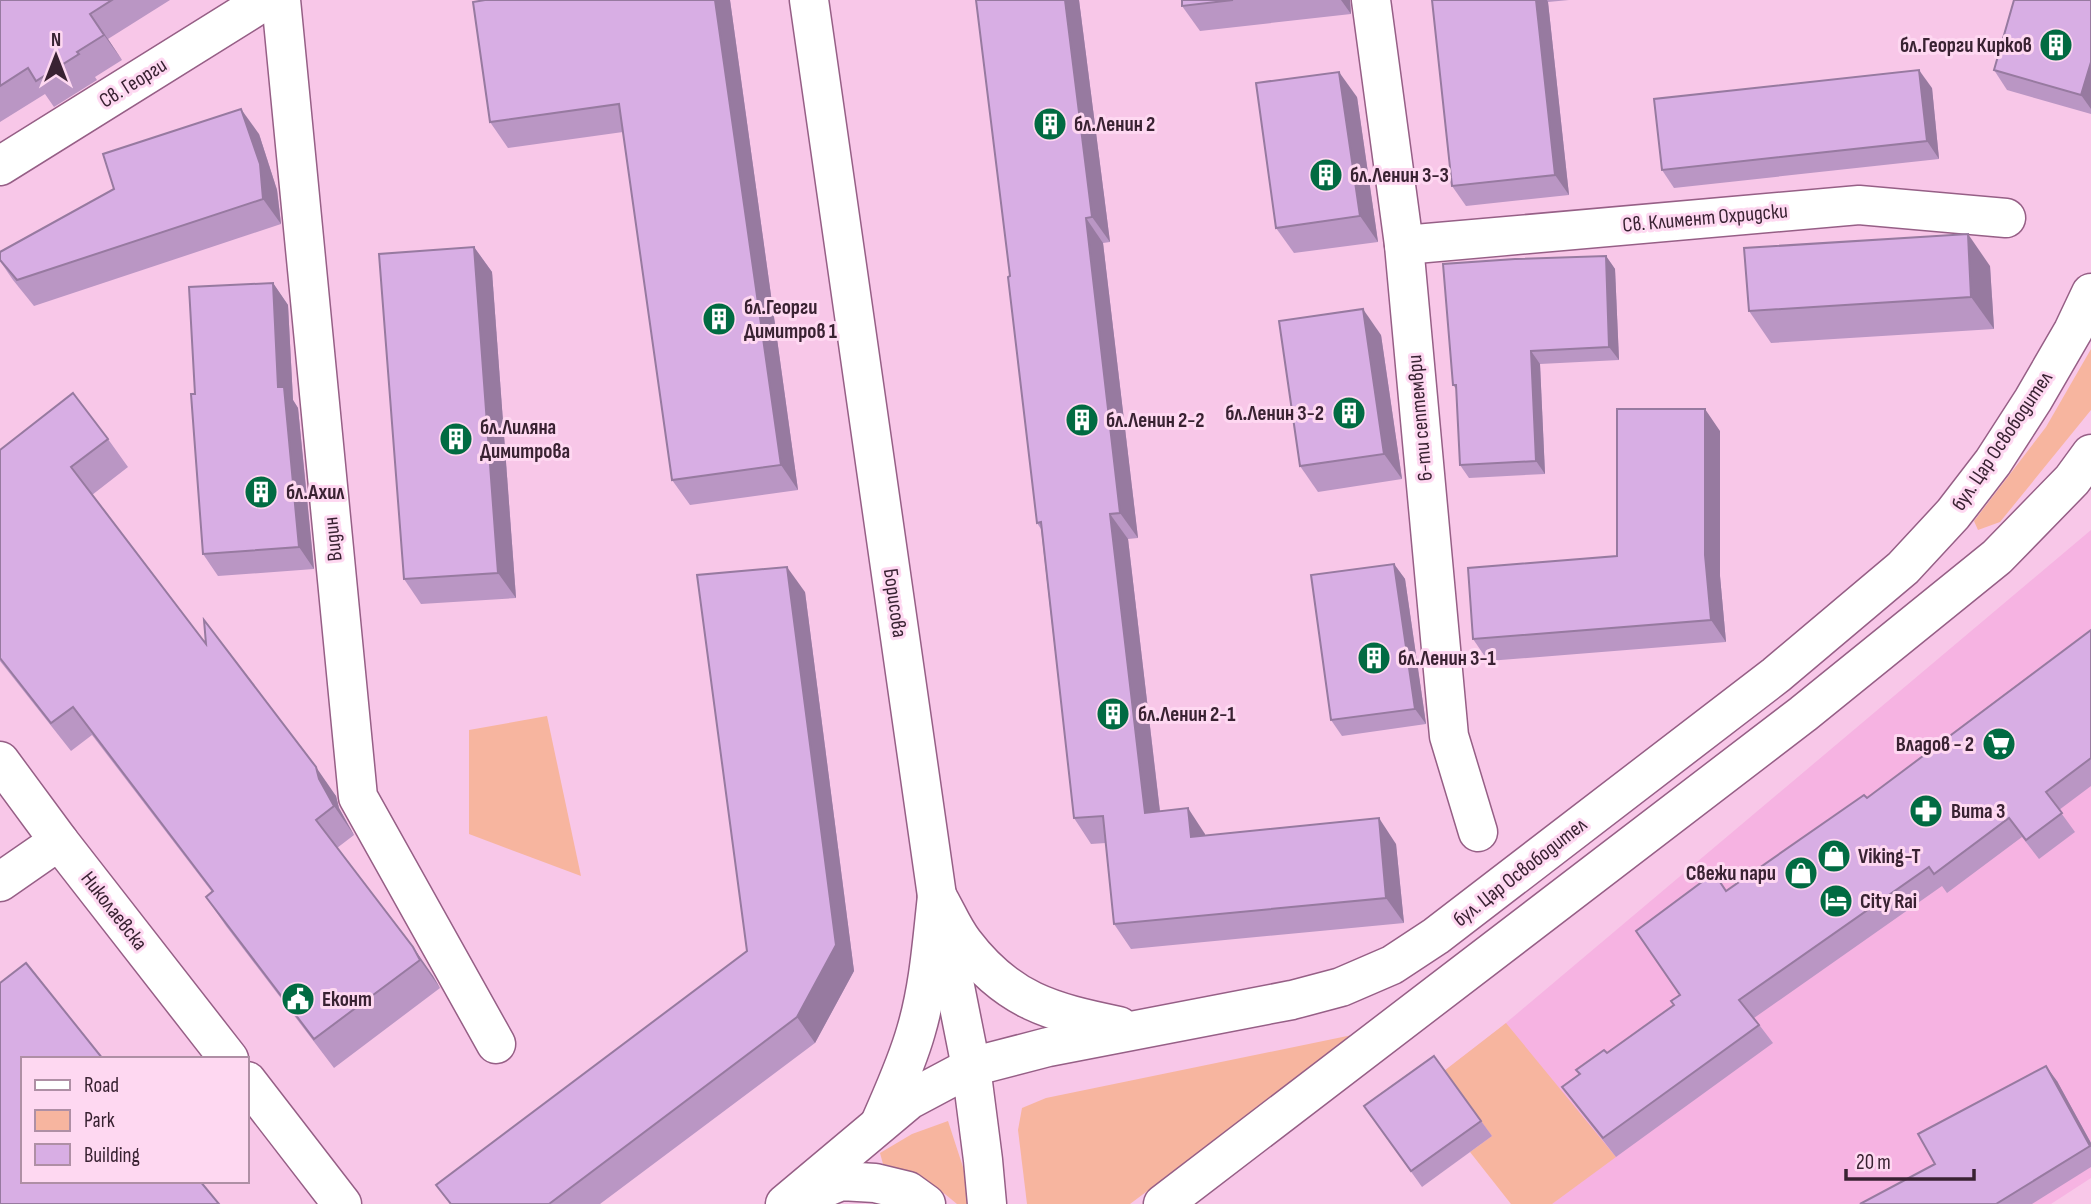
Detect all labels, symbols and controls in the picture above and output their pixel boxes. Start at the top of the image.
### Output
north arrow [21,21,91,91]
building icon: бл.Георги Кирков [2037,26,2075,64]
text: N [51,29,61,52]
place label: бл.Георги Кирков [1900,33,2032,58]
street label: Св. Георги [95,53,171,113]
building icon: бл.Ленин 2 [1031,105,1069,143]
place label: бл.Ленин 2 [1074,112,1155,137]
building icon: бл.Ленин 3-3 [1307,156,1345,194]
place label: бл.Ленин 3-3 [1350,163,1449,188]
street label: Св. Климент Охридски [1621,198,1789,238]
place label: бл.Георги Димитров 1 [744,295,837,344]
building icon: бл.Георги Димитров 1 [700,300,738,338]
street label: 6-ти септември [1402,354,1438,482]
street label: бул. Цар Освободител [1946,366,2058,515]
building icon: бл.Ленин 3-2 [1330,394,1368,432]
building icon: бл.Ленин 2-2 [1063,401,1101,439]
place label: бл.Ленин 3-2 [1225,401,1324,426]
place label: бл.Ленин 2-2 [1106,408,1205,433]
place label: бл.Лиляна Димитрова [480,415,570,464]
building icon: бл.Лиляна Димитрова [437,420,475,458]
building icon: бл.Ахил [242,473,280,511]
place label: бл.Ахил [286,480,345,505]
street label: Видин [318,516,348,562]
street label: Борисова [878,567,912,639]
building icon: бл.Ленин 3-1 [1355,639,1393,677]
place label: бл.Ленин 3-1 [1398,646,1496,671]
building icon: бл.Ленин 2-1 [1094,695,1132,733]
place label: бл.Ленин 2-1 [1138,702,1236,727]
supermarket icon: Владов - 2 [1980,725,2018,763]
place label: Владов - 2 [1896,732,1974,757]
pharmacy icon: Вита 3 [1907,792,1945,830]
place label: Вита 3 [1951,799,2005,824]
street label: бул. Цар Освободител [1448,812,1592,932]
shop icon: Viking-T [1815,837,1853,875]
place label: Viking-T [1858,844,1921,869]
shop icon: Свежи пари [1782,854,1820,892]
place label: Свежи пари [1686,861,1776,886]
street label: Николаевска [75,867,153,955]
hotel icon: City Rai [1817,882,1855,920]
place label: City Rai [1860,889,1917,914]
public building icon: Еконт [279,980,317,1018]
place label: Еконт [322,987,372,1012]
legend [21,1057,248,1183]
text: Road [84,1073,119,1098]
text: Park [84,1108,115,1133]
scale bar [1846,1138,1974,1182]
text: Building [84,1143,140,1168]
text: 20 m [1856,1150,1891,1175]

